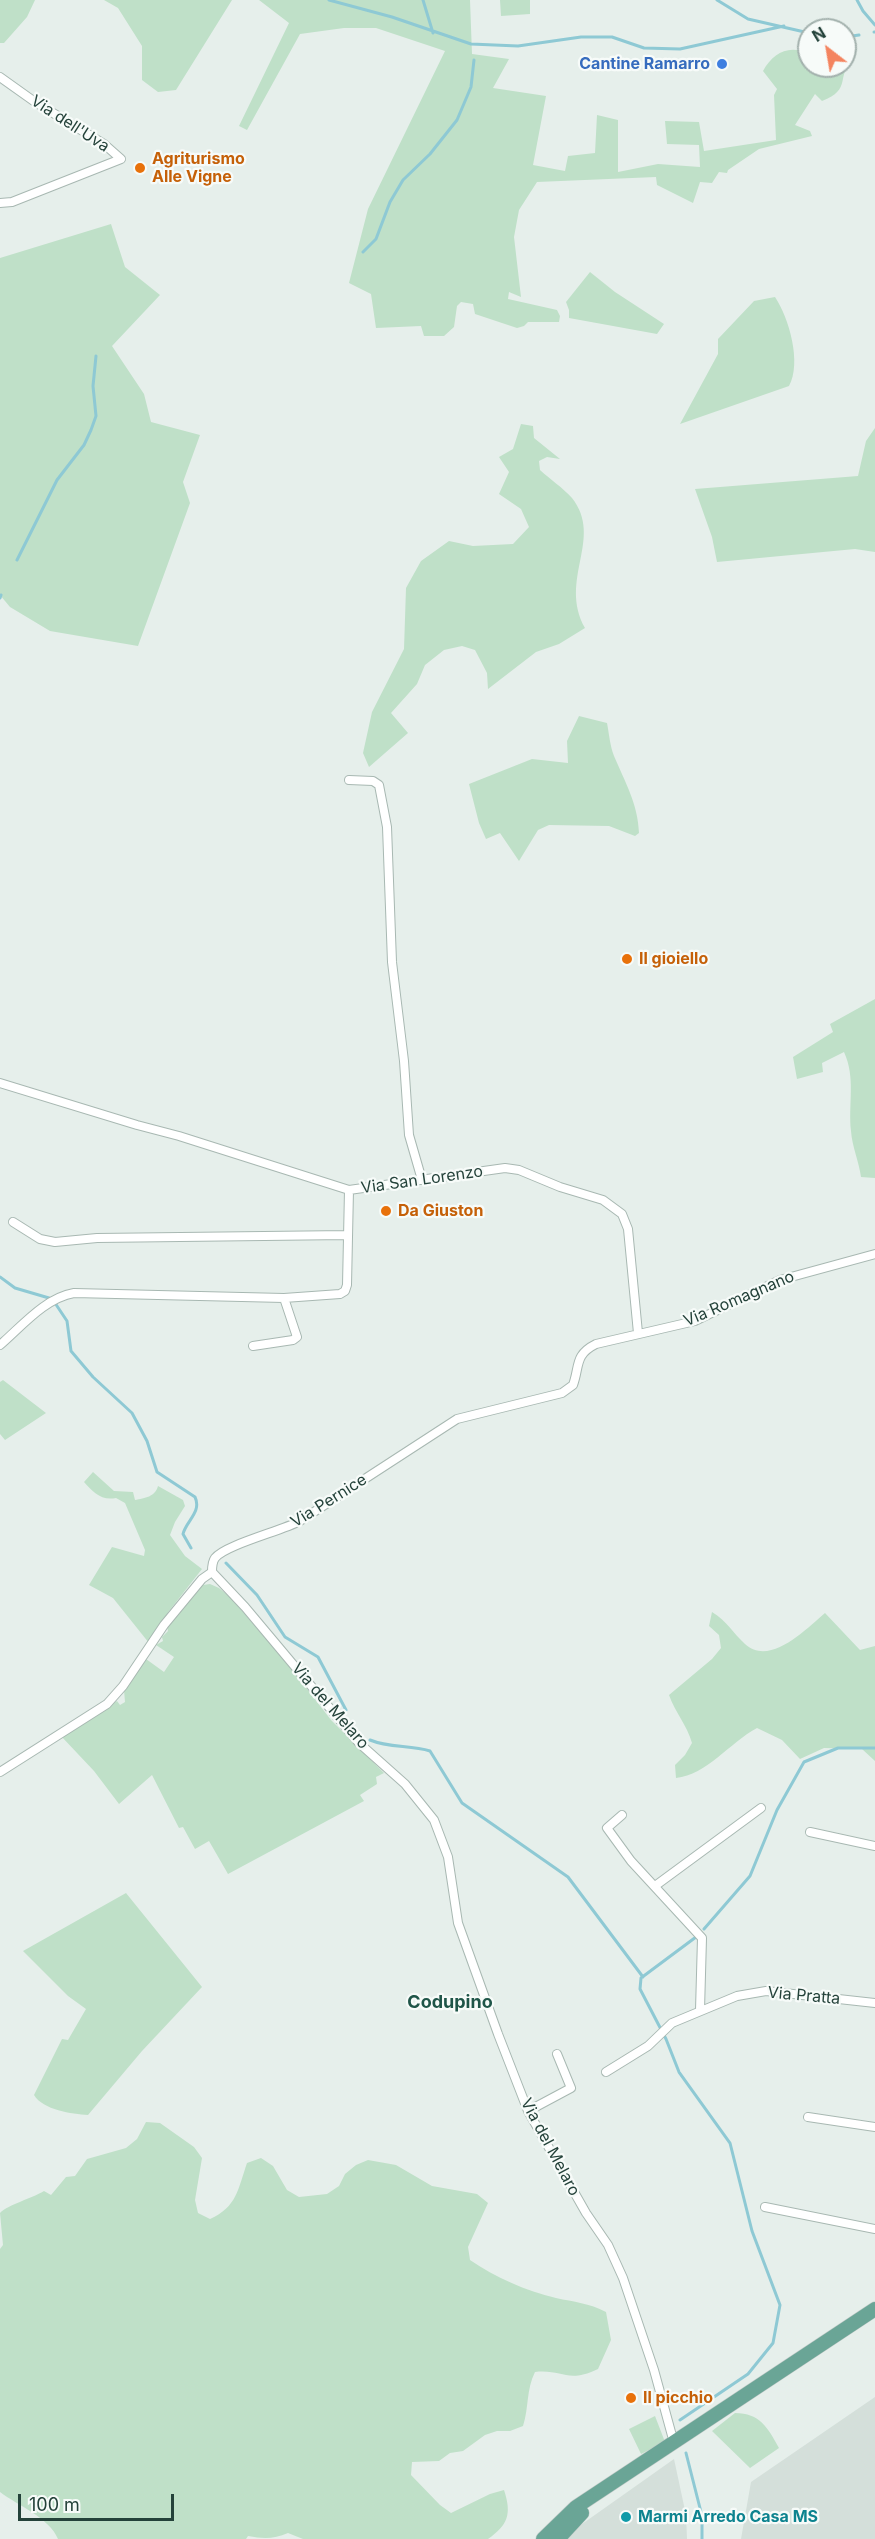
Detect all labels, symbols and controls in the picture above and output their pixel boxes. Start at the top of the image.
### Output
north arrow [797,18,857,78]
text: N [808,23,829,46]
place label: Cantine Ramarro [579,54,710,74]
marker: Cantine Ramarro [715,57,729,71]
street label: Via dell'Uva [27,91,113,157]
place label: Agriturismo Alle Vigne [152,149,245,187]
marker: Agriturismo Alle Vigne [133,161,147,175]
place label: Il gioiello [639,949,708,969]
marker: Il gioiello [620,952,634,966]
street label: Via San Lorenzo [360,1162,484,1198]
place label: Da Giuston [398,1201,483,1221]
marker: Da Giuston [379,1204,393,1218]
street label: Via Romagnano [681,1267,797,1331]
street label: Via Pernice [287,1470,371,1532]
street label: Via del Melaro [287,1659,373,1753]
street label: Via Pratta [767,1983,841,2009]
district label: Codupino [407,1992,493,2014]
street label: Via del Melaro [516,2095,584,2199]
place label: Il picchio [643,2388,713,2408]
marker: Il picchio [624,2391,638,2405]
scale bar [21,2482,177,2520]
text: 100 m [29,2494,80,2515]
place label: Marmi Arredo Casa MS [638,2507,818,2527]
marker: Marmi Arredo Casa MS [619,2510,633,2524]

